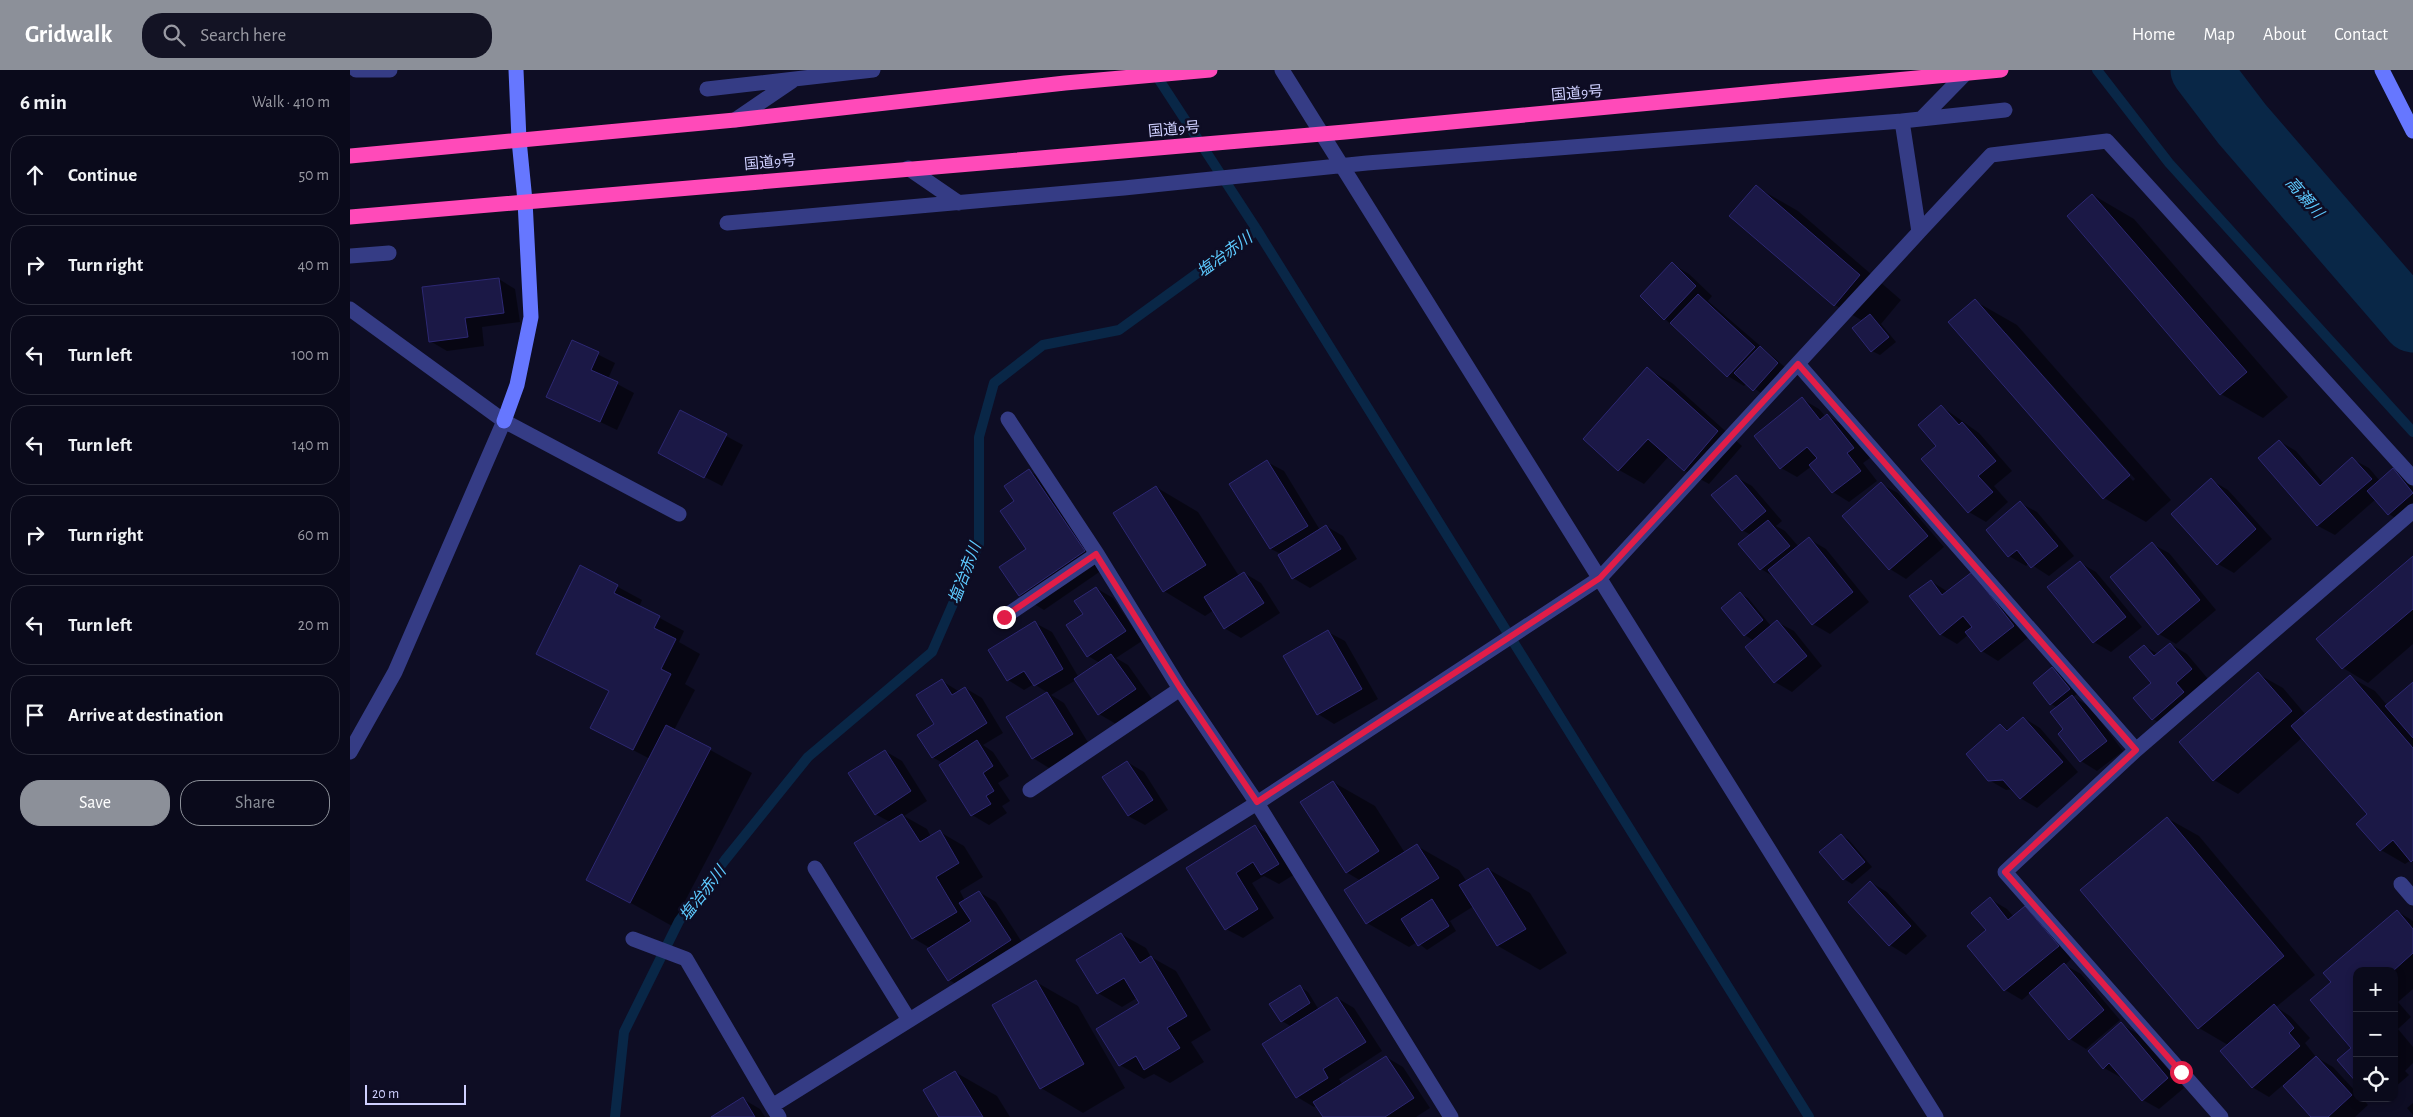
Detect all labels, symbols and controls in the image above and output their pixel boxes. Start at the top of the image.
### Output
search box [142,13,492,58]
icon: search [160,21,188,49]
text: Gridwalk [25,23,112,47]
text: Search here [200,26,286,45]
text: Home [2132,26,2175,44]
text: Map [2203,26,2235,44]
text: About [2263,26,2306,44]
text: Contact [2334,26,2388,44]
street label: 国道9号 [1550,83,1604,103]
text: 6 min [20,92,67,113]
text: Walk · 410 m [252,94,330,110]
street label: 国道9号 [1147,119,1201,139]
street label: 国道9号 [743,152,797,172]
icon: ahead [21,161,49,189]
text: Continue [68,166,137,185]
text: 50 m [298,167,329,183]
water label: 高瀬川 [2282,174,2328,223]
water label: 塩冶赤川 [1193,228,1257,280]
icon: right [21,251,49,279]
text: Turn right [68,256,143,275]
text: 40 m [297,257,329,273]
icon: left [21,341,49,369]
text: Turn left [68,346,132,365]
text: 100 m [291,347,329,363]
icon: left [21,431,49,459]
text: Turn left [68,436,132,455]
text: 140 m [292,437,329,453]
icon: right [21,521,49,549]
text: Turn right [68,526,143,545]
text: 60 m [298,527,329,543]
water label: 塩冶赤川 [945,538,985,606]
route end [993,606,1016,629]
icon: left [21,611,49,639]
text: Turn left [68,616,132,635]
text: 20 m [298,617,329,633]
icon: arrive [21,701,49,729]
text: Arrive at destination [68,706,224,725]
button: Save [20,780,170,826]
button: Share [180,780,330,826]
water label: 塩冶赤川 [676,861,730,924]
map controls [2353,967,2398,1102]
button: + [2353,967,2398,1012]
button: − [2353,1012,2398,1057]
button: locate [2353,1057,2398,1102]
route start [2170,1061,2193,1084]
scale bar [365,1082,466,1105]
text: 20 m [372,1087,399,1101]

